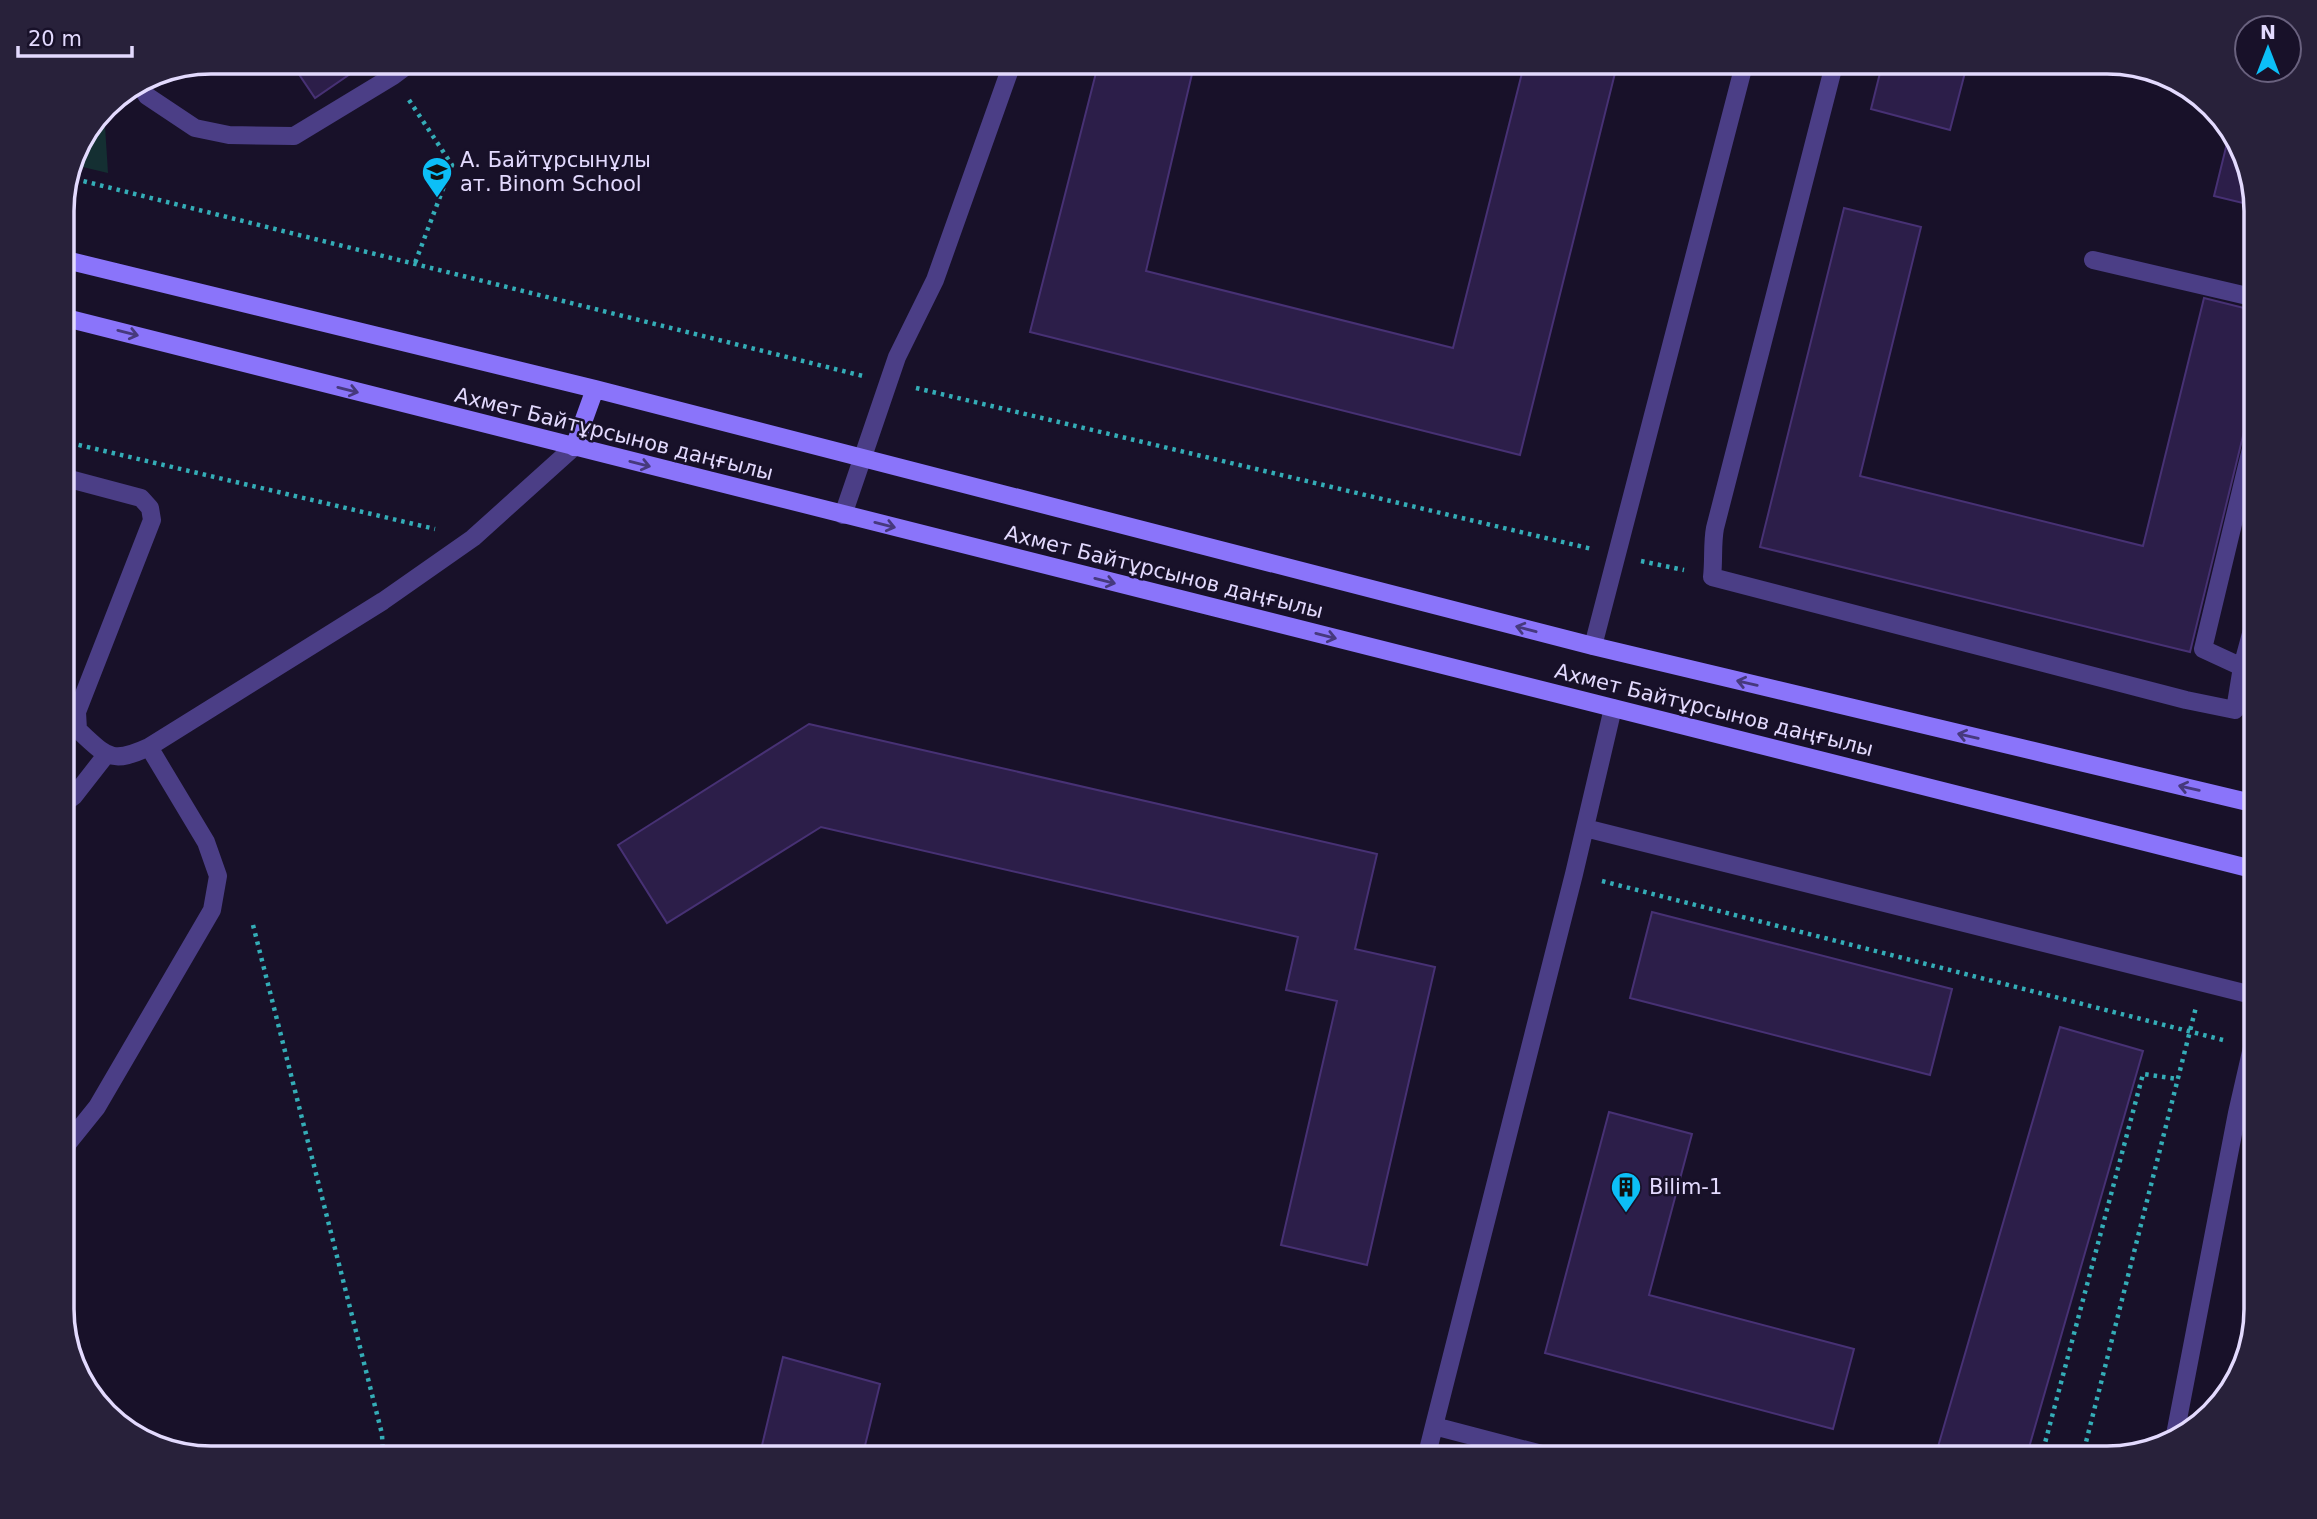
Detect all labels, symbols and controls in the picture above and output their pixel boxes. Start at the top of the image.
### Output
scale bar [18,14,131,58]
north arrow [2233,14,2303,84]
text: N [2260,21,2276,43]
text: 20 m [28,27,82,51]
place label: А. Байтұрсынұлы ат. Binom School [460,148,651,196]
school or university icon: А. Байтұрсынұлы ат. Binom School [420,155,454,199]
one-way arrow [116,327,139,340]
street label: Ахмет Байтұрсынов даңғылы [452,383,776,485]
one-way arrow [336,384,359,397]
one-way arrow [628,458,651,471]
one-way arrow [873,519,896,532]
street label: Ахмет Байтұрсынов даңғылы [1002,521,1326,623]
one-way arrow [1093,575,1116,588]
one-way arrow [1515,622,1538,635]
one-way arrow [1314,630,1337,643]
street label: Ахмет Байтұрсынов даңғылы [1552,659,1876,761]
one-way arrow [1736,676,1759,689]
one-way arrow [1957,728,1980,742]
one-way arrow [2178,781,2201,795]
building icon: Bilim-1 [1609,1170,1643,1214]
place label: Bilim-1 [1649,1175,1722,1199]

